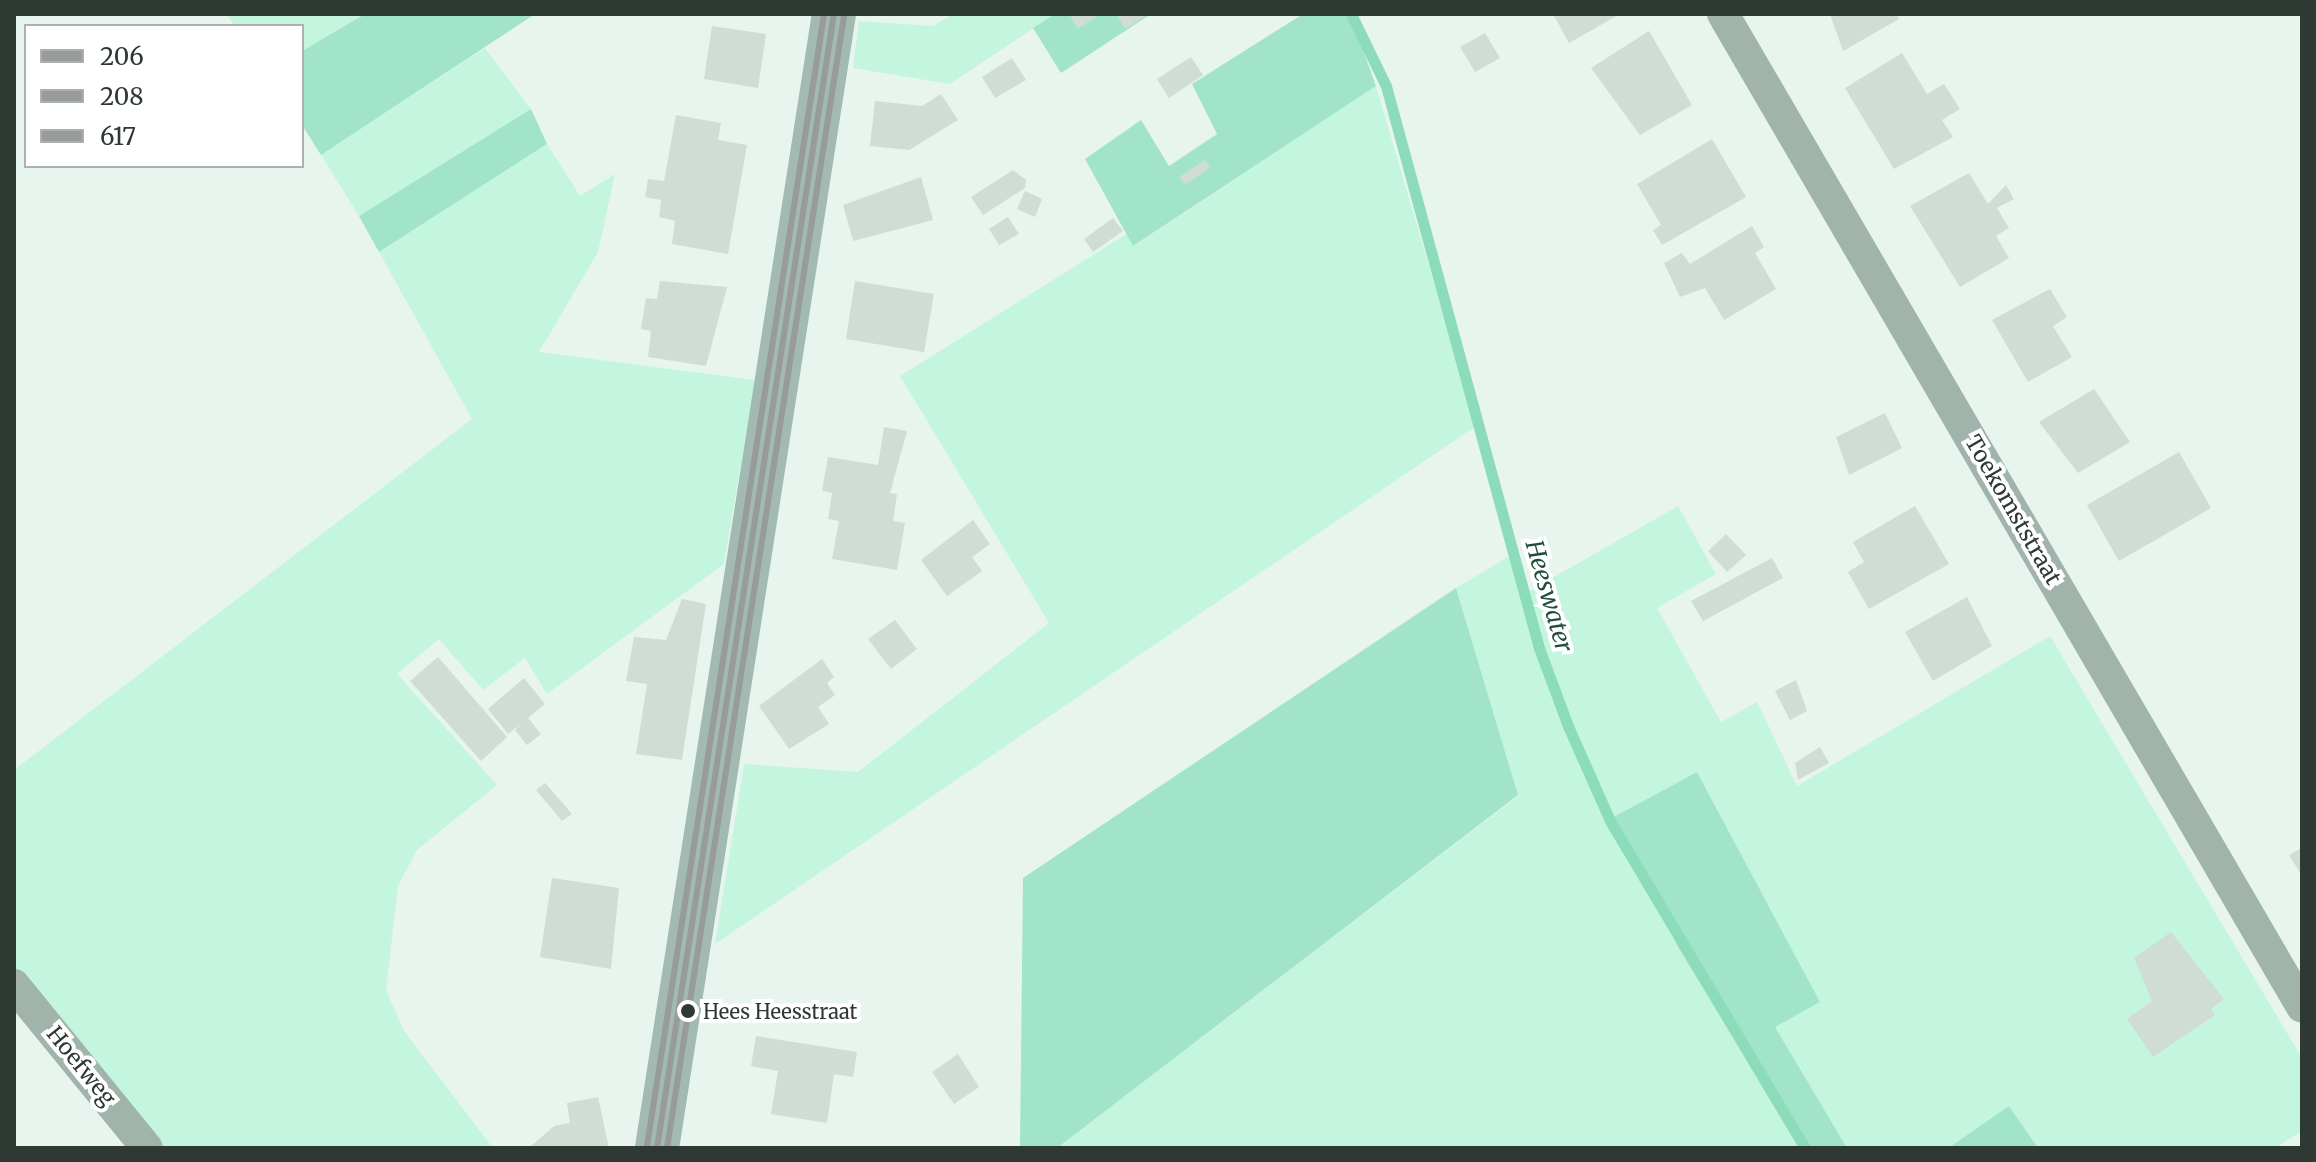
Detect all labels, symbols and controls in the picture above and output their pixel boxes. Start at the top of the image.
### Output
legend [24,24,304,168]
text: 206 [100,41,144,72]
text: 208 [100,81,143,112]
text: 617 [100,121,136,152]
street label: Toekomststraat [1960,431,2066,589]
water label: Heeswater [1519,537,1579,655]
place label: Hees Heesstraat [703,999,857,1023]
marker: Hees Heesstraat [680,1003,696,1019]
street label: Hoefweg [41,1021,121,1111]

